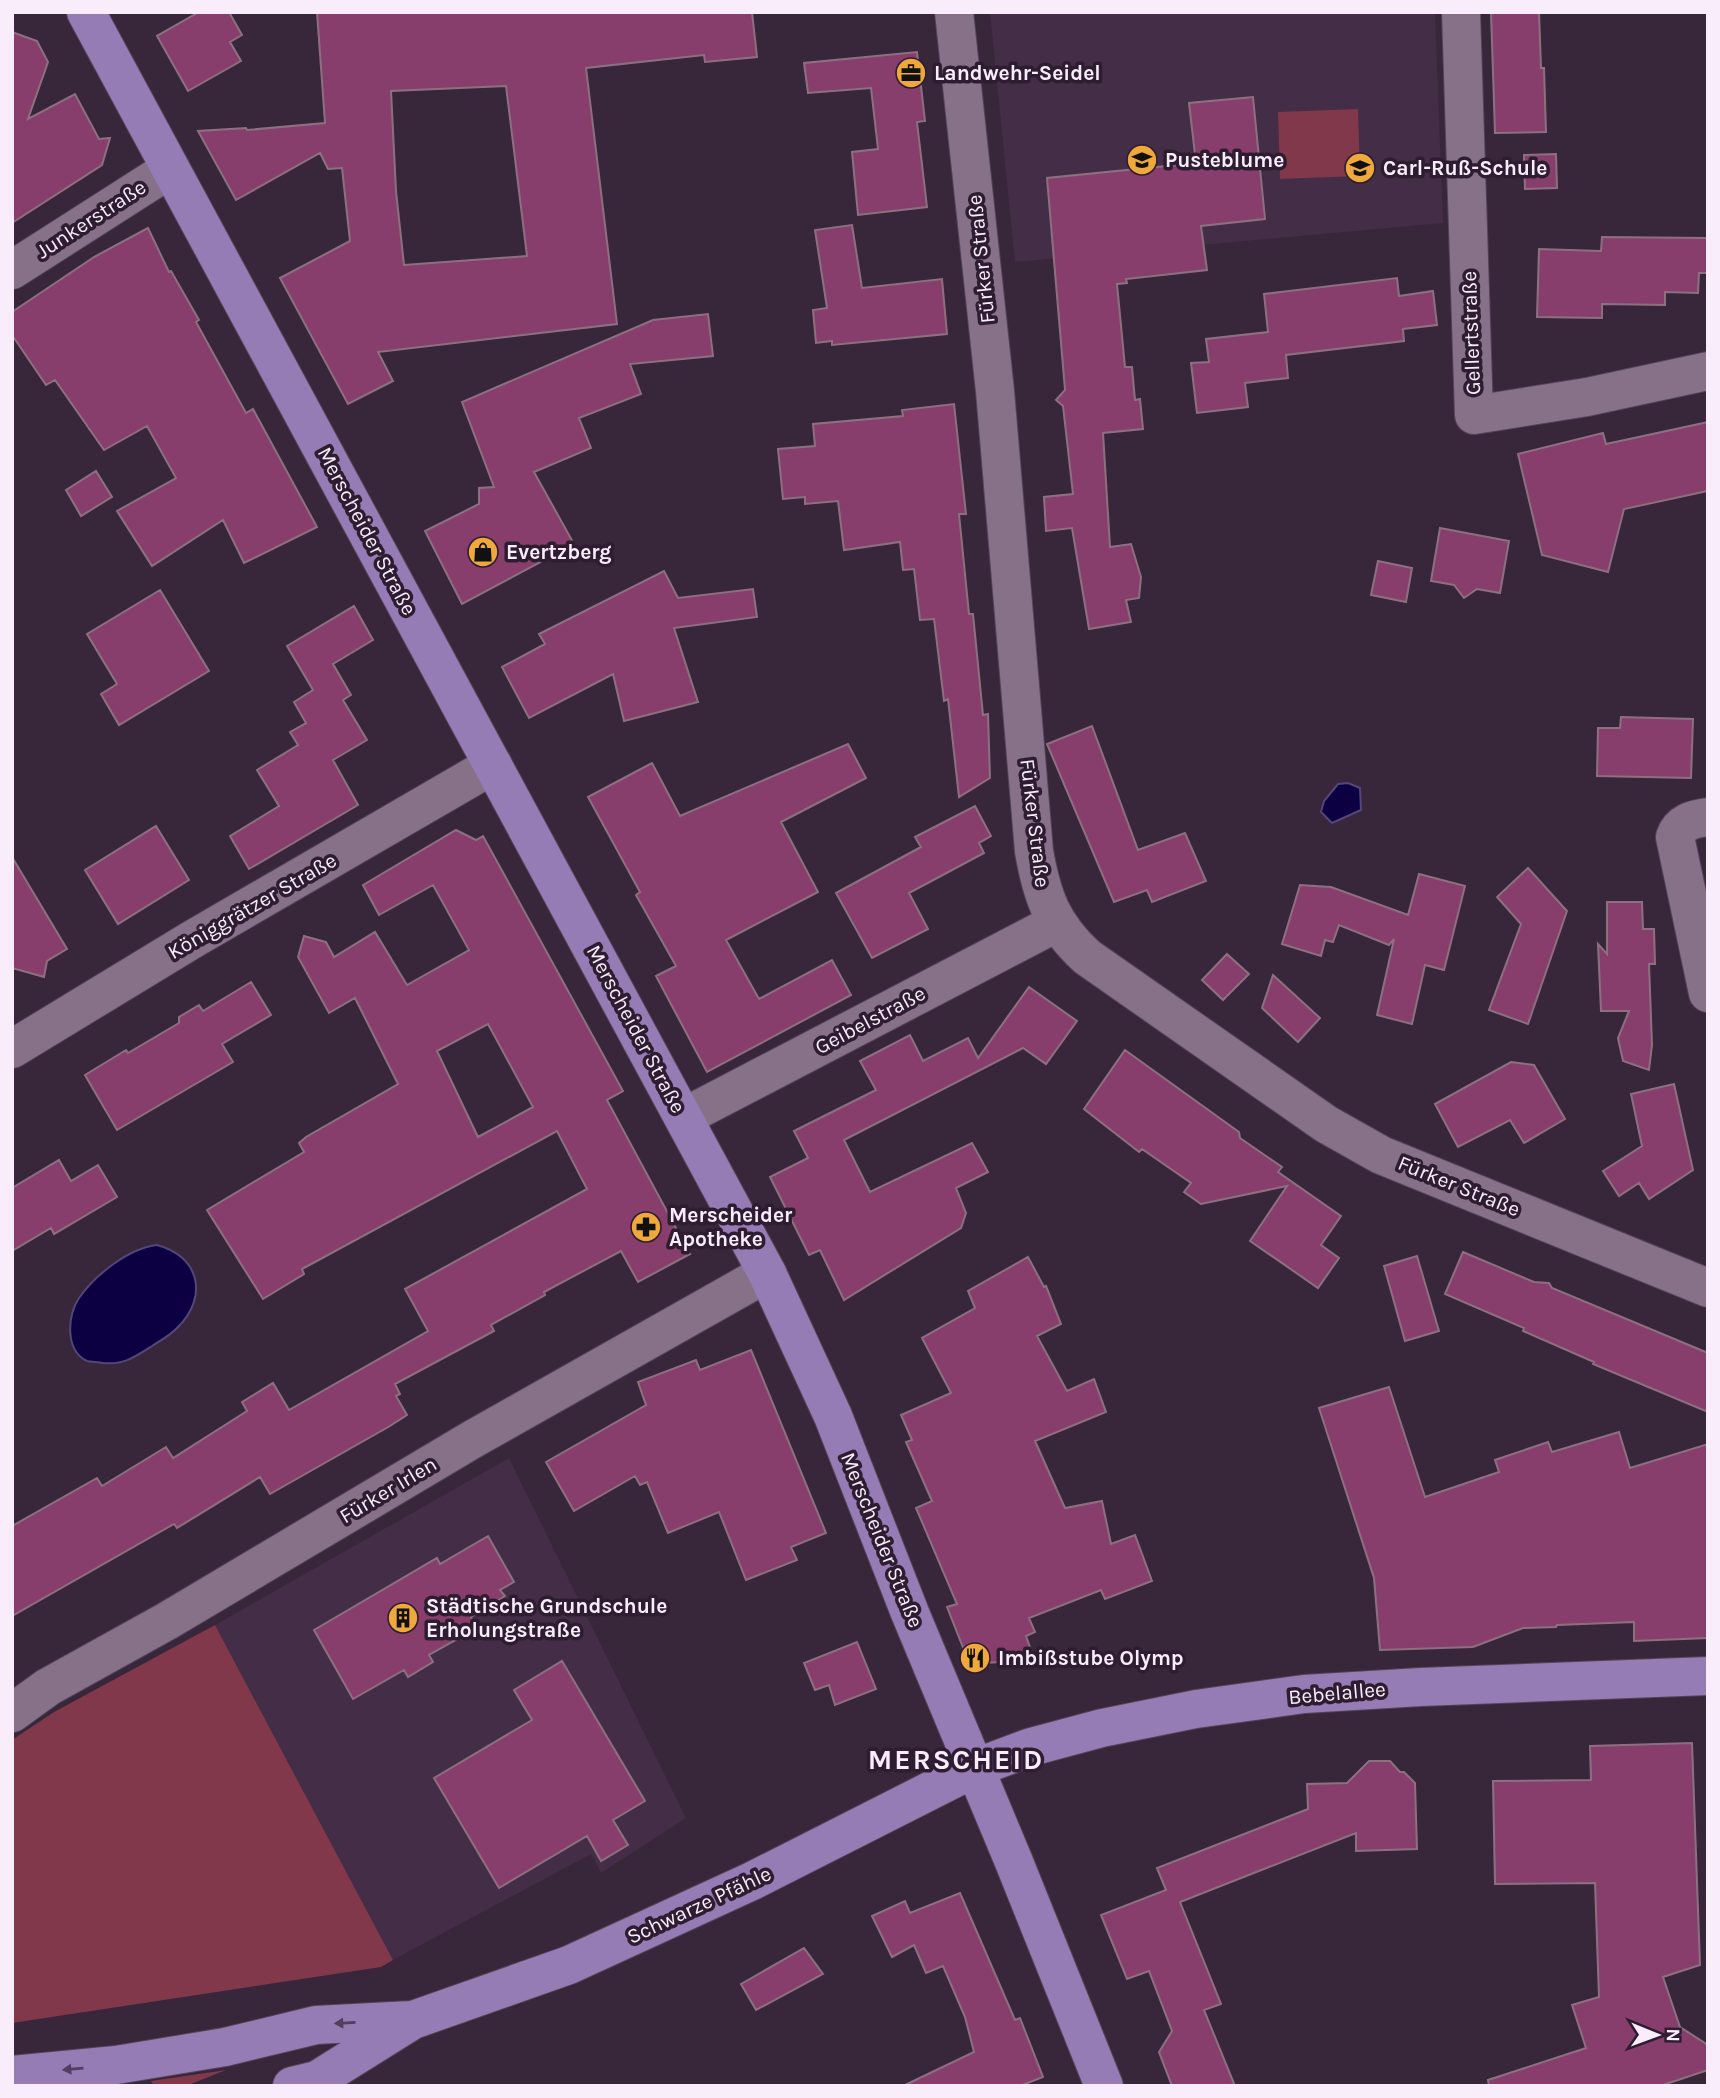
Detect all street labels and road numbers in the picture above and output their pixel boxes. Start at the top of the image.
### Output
street label: Junkerstraße [32,175,150,263]
street label: Fürker Straße [962,193,1000,325]
street label: Gellertstraße [1457,271,1485,395]
street label: Merscheider Straße [313,443,421,619]
street label: Fürker Straße [1015,757,1055,889]
street label: Königgrätzer Straße [163,848,341,964]
street label: Merscheider Straße [582,941,690,1117]
street label: Geibelstraße [811,981,929,1059]
street label: Fürker Straße [1395,1151,1523,1221]
street label: Merscheider Straße [836,1449,928,1631]
street label: Fürker Irlen [335,1452,441,1528]
street label: Bebelallee [1287,1677,1387,1709]
street label: Schwarze Pfähle [623,1861,775,1949]

